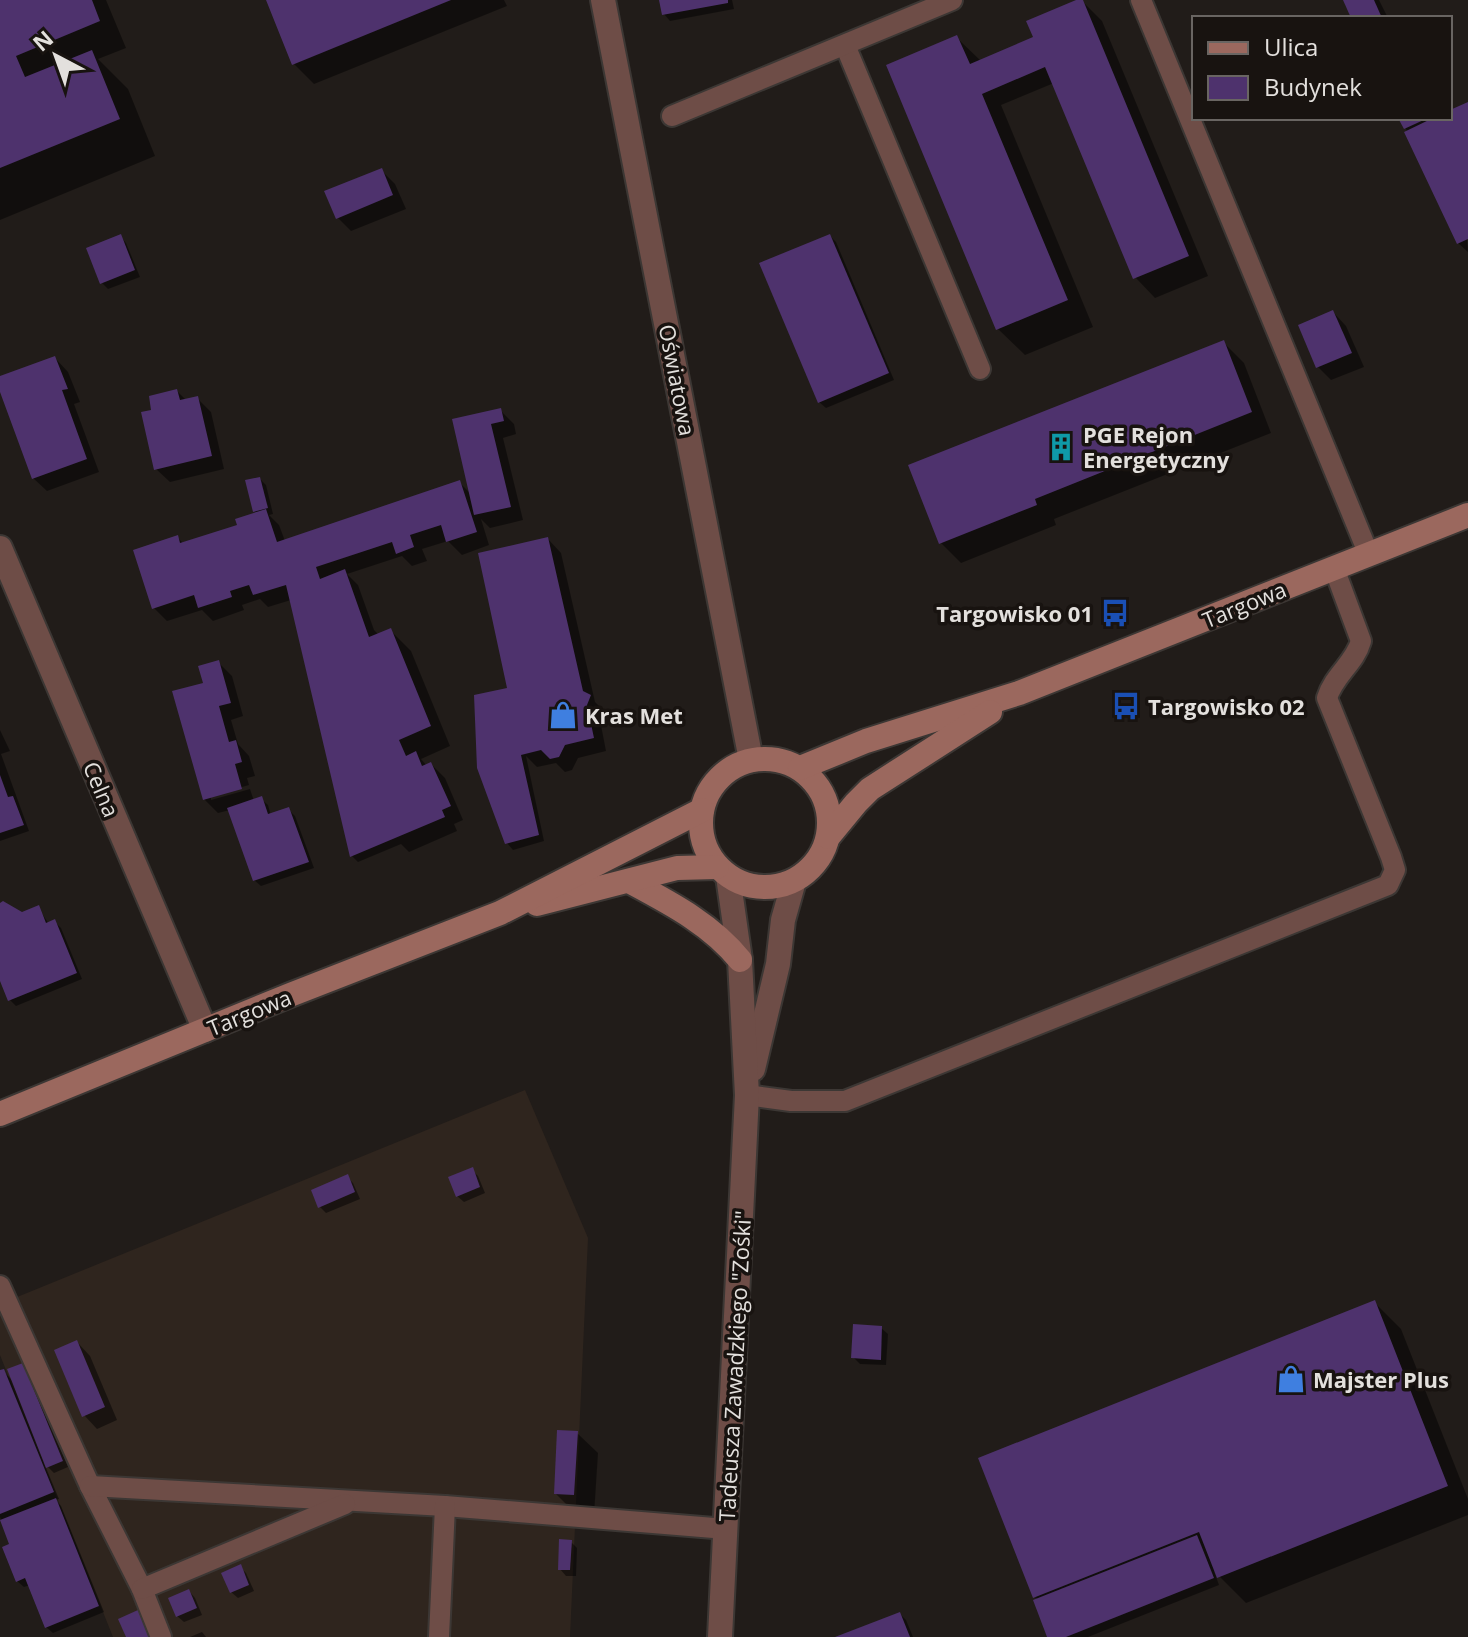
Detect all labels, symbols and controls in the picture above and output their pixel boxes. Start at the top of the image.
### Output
north arrow [16,16,96,96]
legend [1192,16,1452,120]
text: N [26,23,59,57]
text: Ulica [1264,30,1318,63]
text: Budynek [1264,70,1362,103]
street label: Oświatowa [653,322,703,438]
place label: PGE Rejon Energetyczny [1083,419,1230,474]
building icon: PGE Rejon Energetyczny [1046,432,1076,462]
street label: Targowa [1198,574,1290,634]
place label: Targowisko 01 [936,598,1093,628]
bus stop icon: Targowisko 01 [1100,598,1130,628]
bus stop icon: Targowisko 02 [1111,691,1141,721]
place label: Targowisko 02 [1148,691,1305,721]
shop icon: Kras Met [548,700,578,730]
place label: Kras Met [585,700,683,730]
street label: Celna [77,757,127,821]
street label: Targowa [203,982,295,1042]
street label: Tadeusza Zawadzkiego "Zośki" [711,1210,757,1522]
shop icon: Majster Plus [1276,1364,1306,1394]
place label: Majster Plus [1313,1364,1449,1394]

